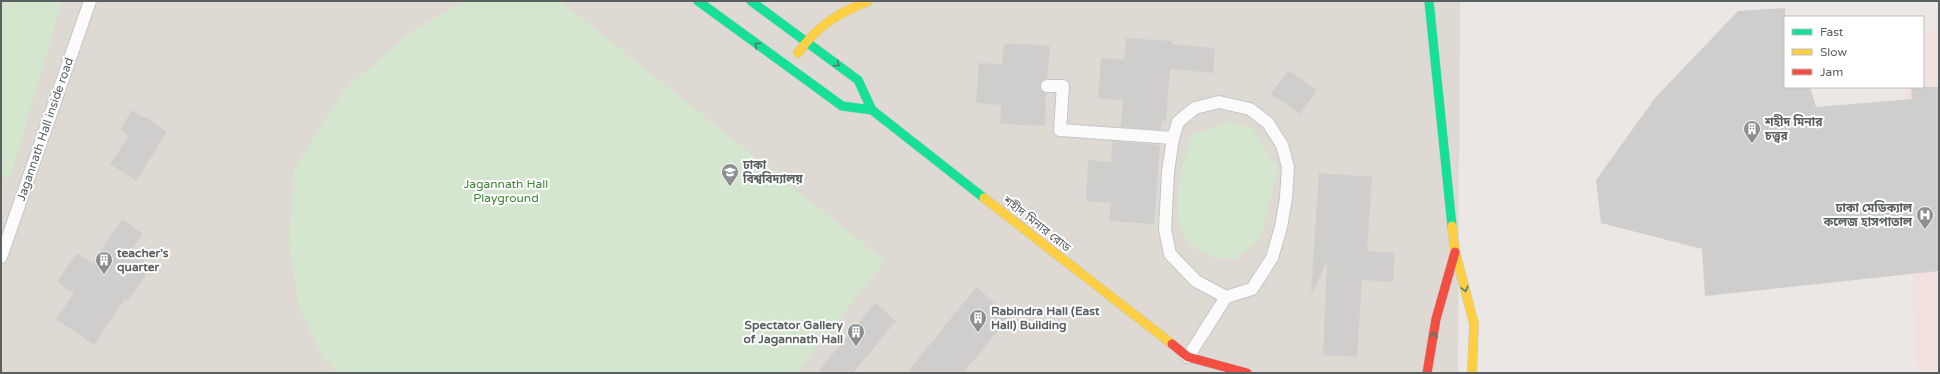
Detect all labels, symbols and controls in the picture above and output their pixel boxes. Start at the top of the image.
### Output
legend [1784,16,1924,88]
text: Fast [1820,25,1844,39]
one-way arrow [754,42,761,50]
text: Slow [1820,45,1847,59]
street label: Jagannath Hall inside road [14,56,76,202]
one-way arrow [833,59,840,67]
text: Jam [1820,65,1843,79]
place label: শহীদ মিনার চত্ত্বর [1764,114,1823,143]
building icon: শহীদ মিনার চত্ত্বর [1742,119,1762,144]
place label: ঢাকা বিশ্ববিদ্যালয় [742,158,803,186]
school or university icon: ঢাকা বিশ্ববিদ্যালয় [720,162,740,187]
park label: Jagannath Hall Playground [464,177,548,205]
street label: শহীদ মিনার রোড [1000,192,1075,255]
place label: ঢাকা মেডিক্যাল কলেজ হাসপাতাল [1822,200,1913,229]
hospital icon: ঢাকা মেডিক্যাল কলেজ হাসপাতাল [1915,205,1935,230]
place label: teacher's quarter [116,246,169,275]
building icon: teacher's quarter [94,250,114,275]
one-way arrow [1460,285,1469,292]
place label: Rabindra Hall (East Hall) Building [991,304,1100,333]
building icon: Rabindra Hall (East Hall) Building [968,308,988,333]
place label: Spectator Gallery of Jagannath Hall [743,318,844,347]
building icon: Spectator Gallery of Jagannath Hall [846,322,866,347]
one-way arrow [1429,332,1438,338]

